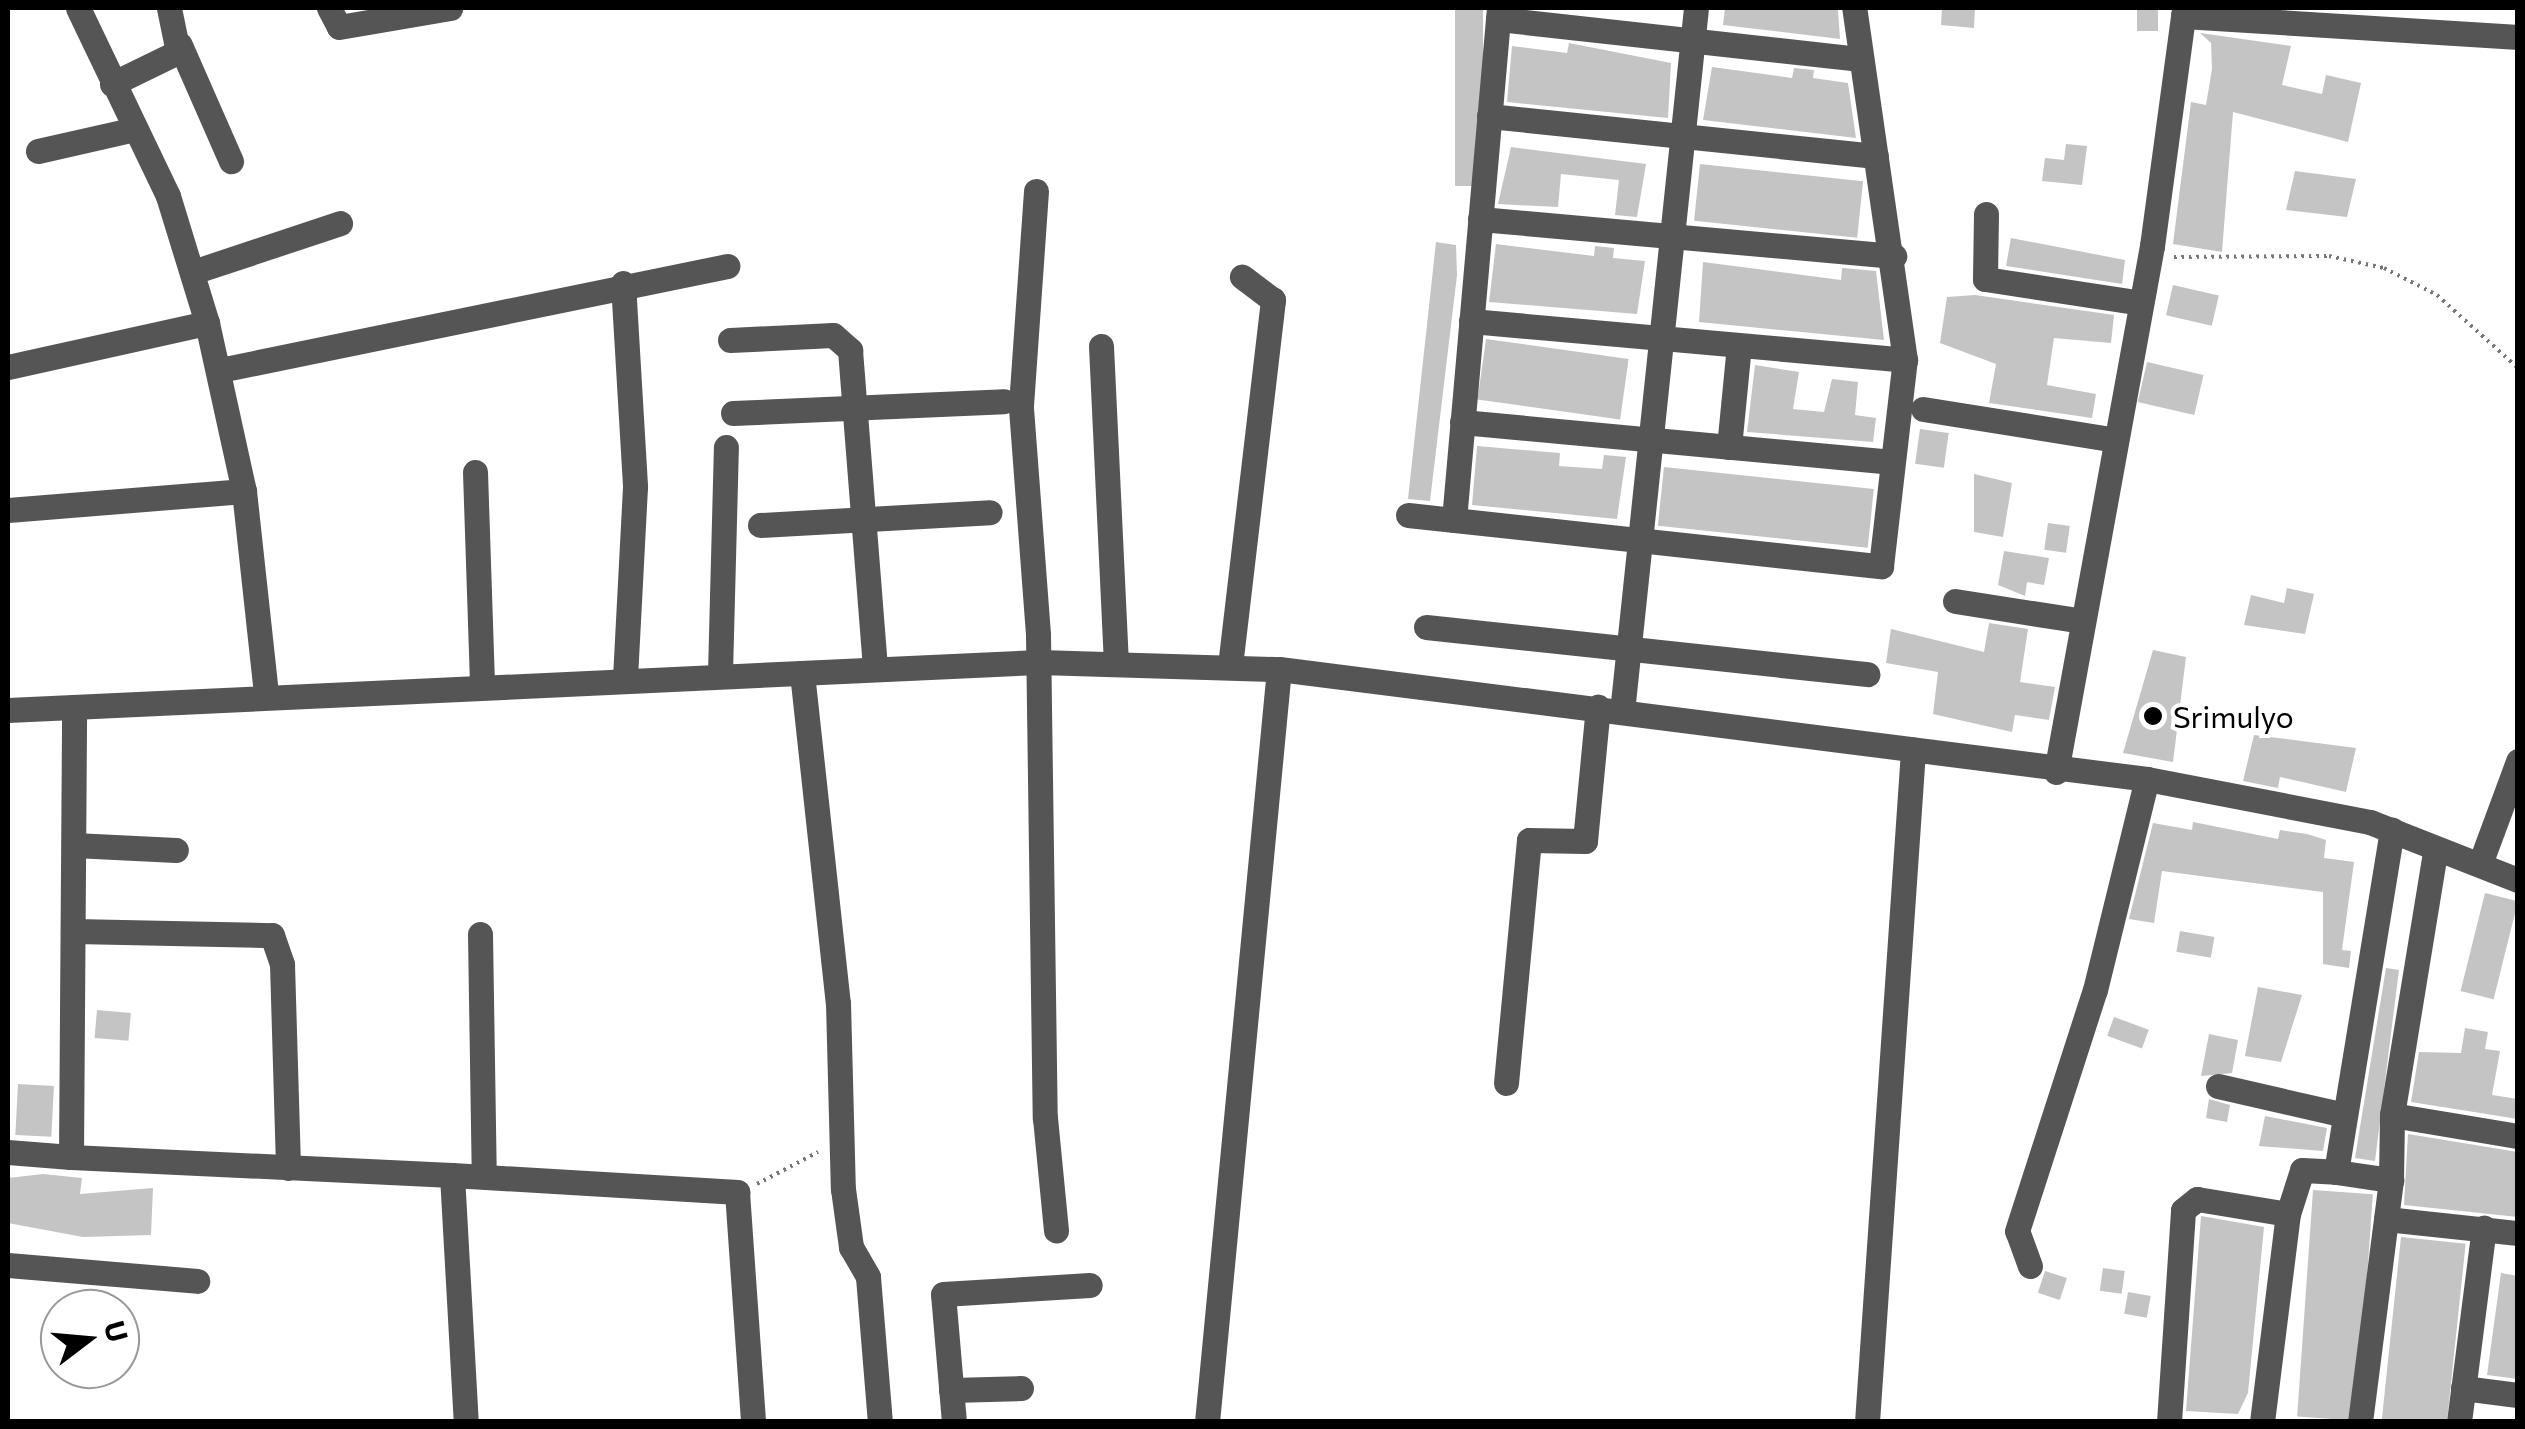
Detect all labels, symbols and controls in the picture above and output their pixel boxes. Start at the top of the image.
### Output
place label: Srimulyo [2173,698,2294,734]
marker: Srimulyo [2142,705,2164,727]
north arrow [40,1289,140,1389]
text: U [98,1317,136,1346]

